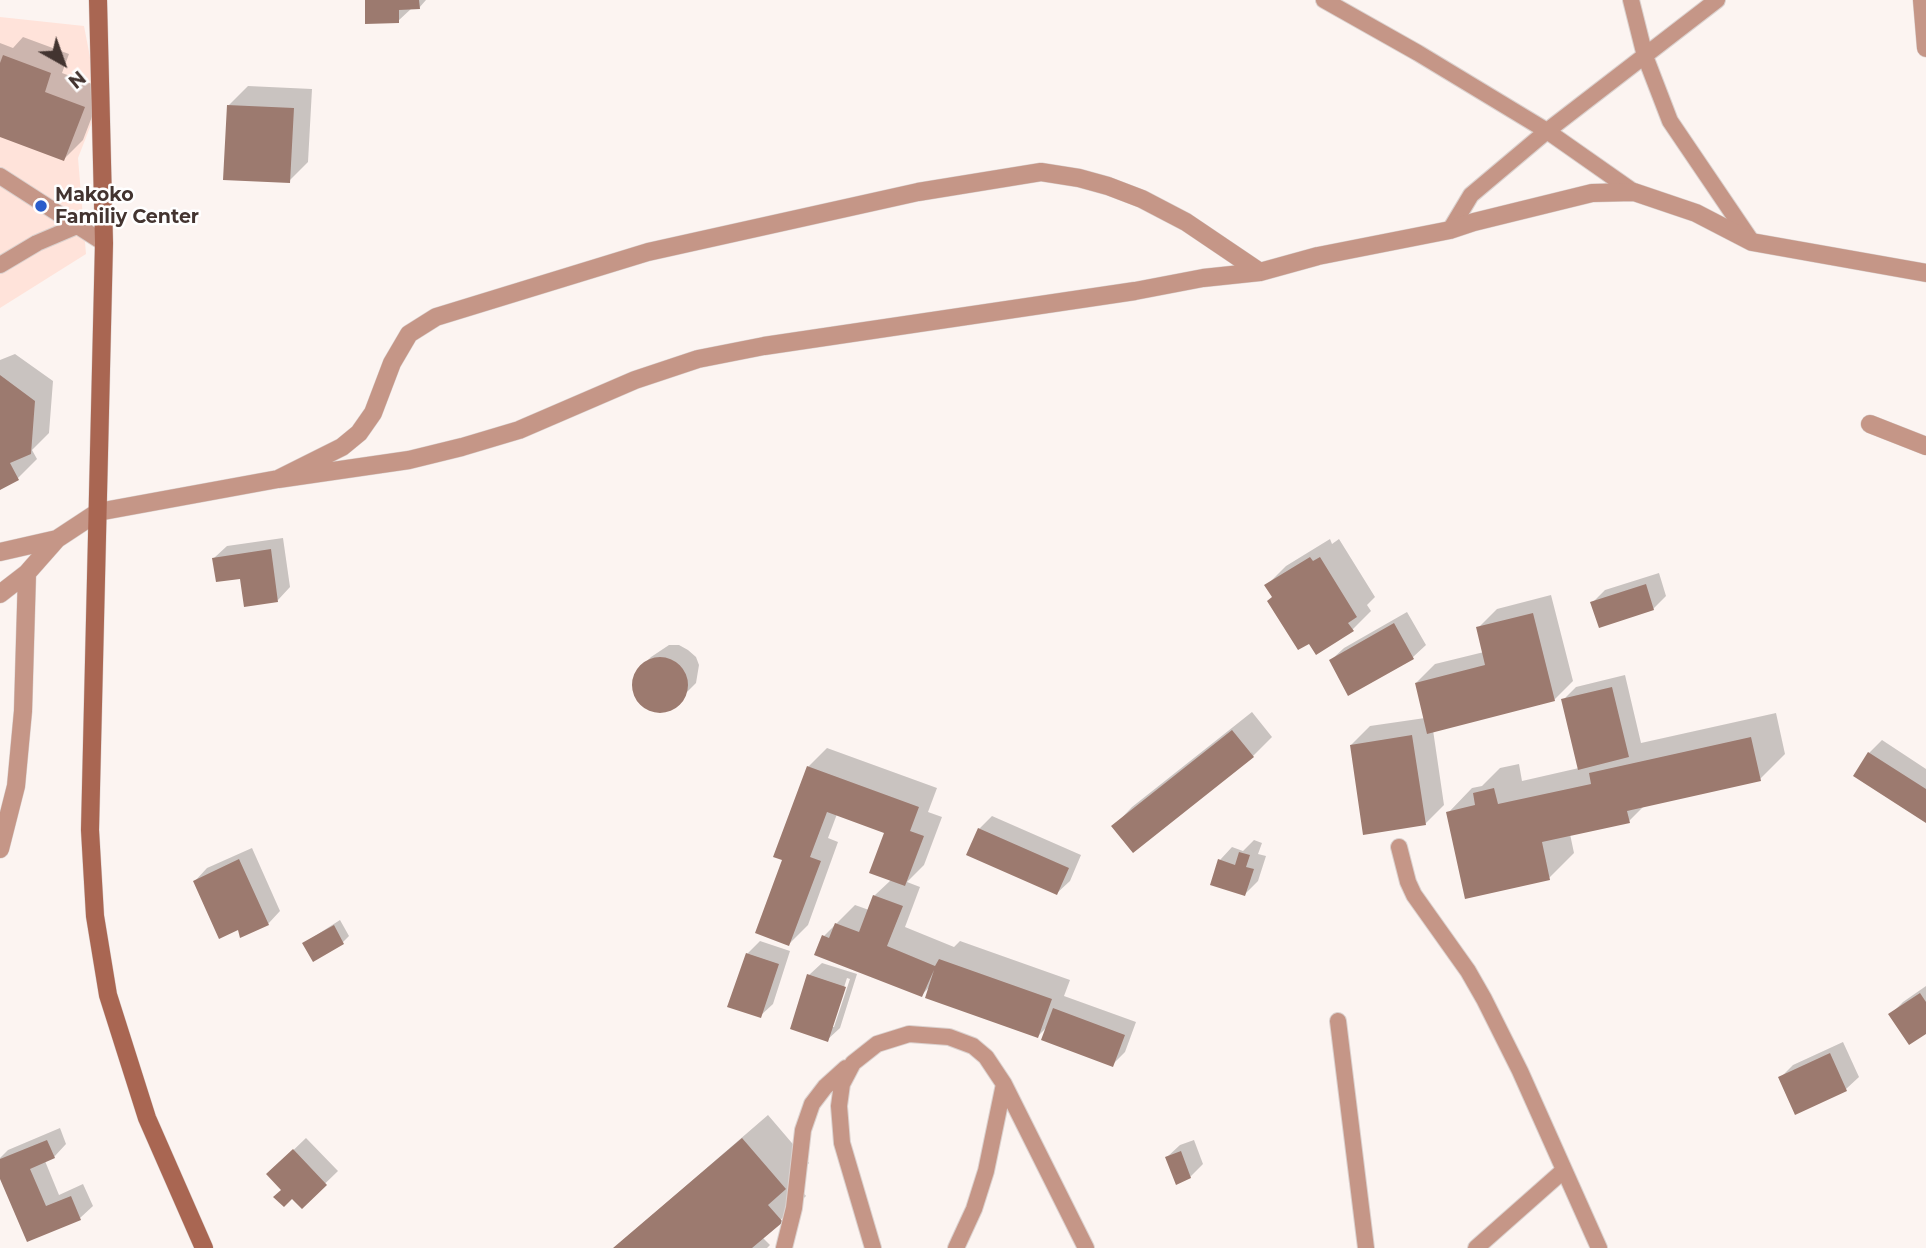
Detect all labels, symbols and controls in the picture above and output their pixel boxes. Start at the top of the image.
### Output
north arrow [28,28,98,98]
text: N [64,66,90,93]
place label: Makoko Familiy Center [55,184,199,228]
marker: Makoko Familiy Center [33,198,49,214]

